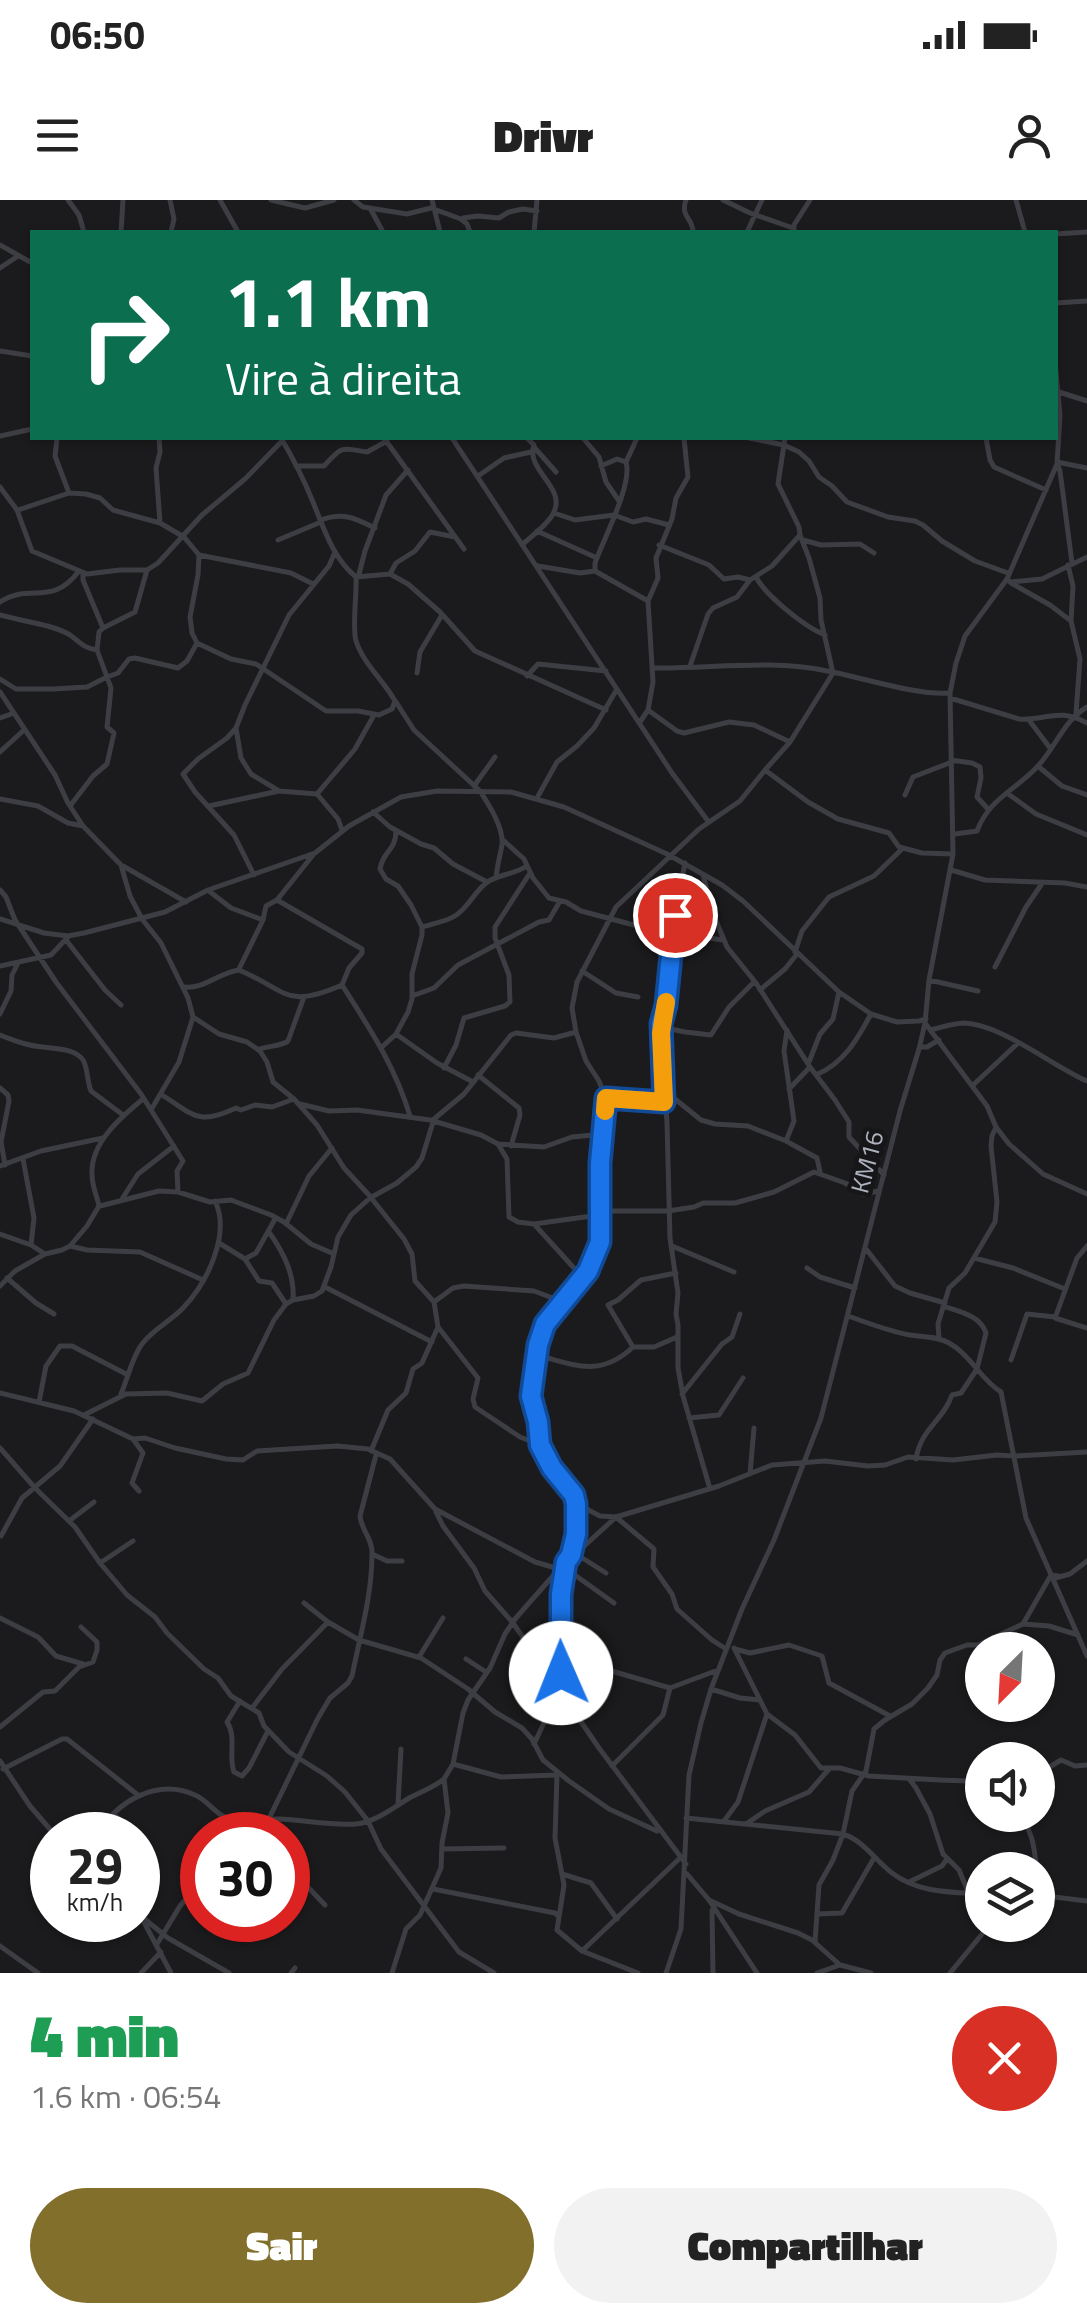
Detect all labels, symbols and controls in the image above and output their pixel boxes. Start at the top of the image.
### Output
text: 06:50 [50,6,145,64]
text: Drivr [494,101,593,169]
icon: menu [30,108,85,163]
icon: person [1002,108,1057,163]
text: 1.1 km [225,248,432,354]
icon: right [60,270,190,400]
text: Vire à direita [225,344,461,412]
pin [633,873,718,958]
icon: arrive [648,888,703,943]
street label: KM16 [840,1127,894,1197]
position arrow [509,1621,613,1725]
north arrow [965,1632,1055,1722]
map controls [965,1632,1055,1942]
button: sound [965,1742,1055,1832]
speed limit sign: 30 [180,1812,310,1942]
text: 29 [67,1827,123,1903]
button: layers [965,1852,1055,1942]
text: km/h [67,1883,123,1921]
text: 4 min [30,1989,179,2080]
button: close [952,2006,1057,2111]
text: 1.6 km · 06:54 [30,2072,222,2120]
button: Sair [30,2188,534,2303]
button: Compartilhar [554,2188,1057,2303]

